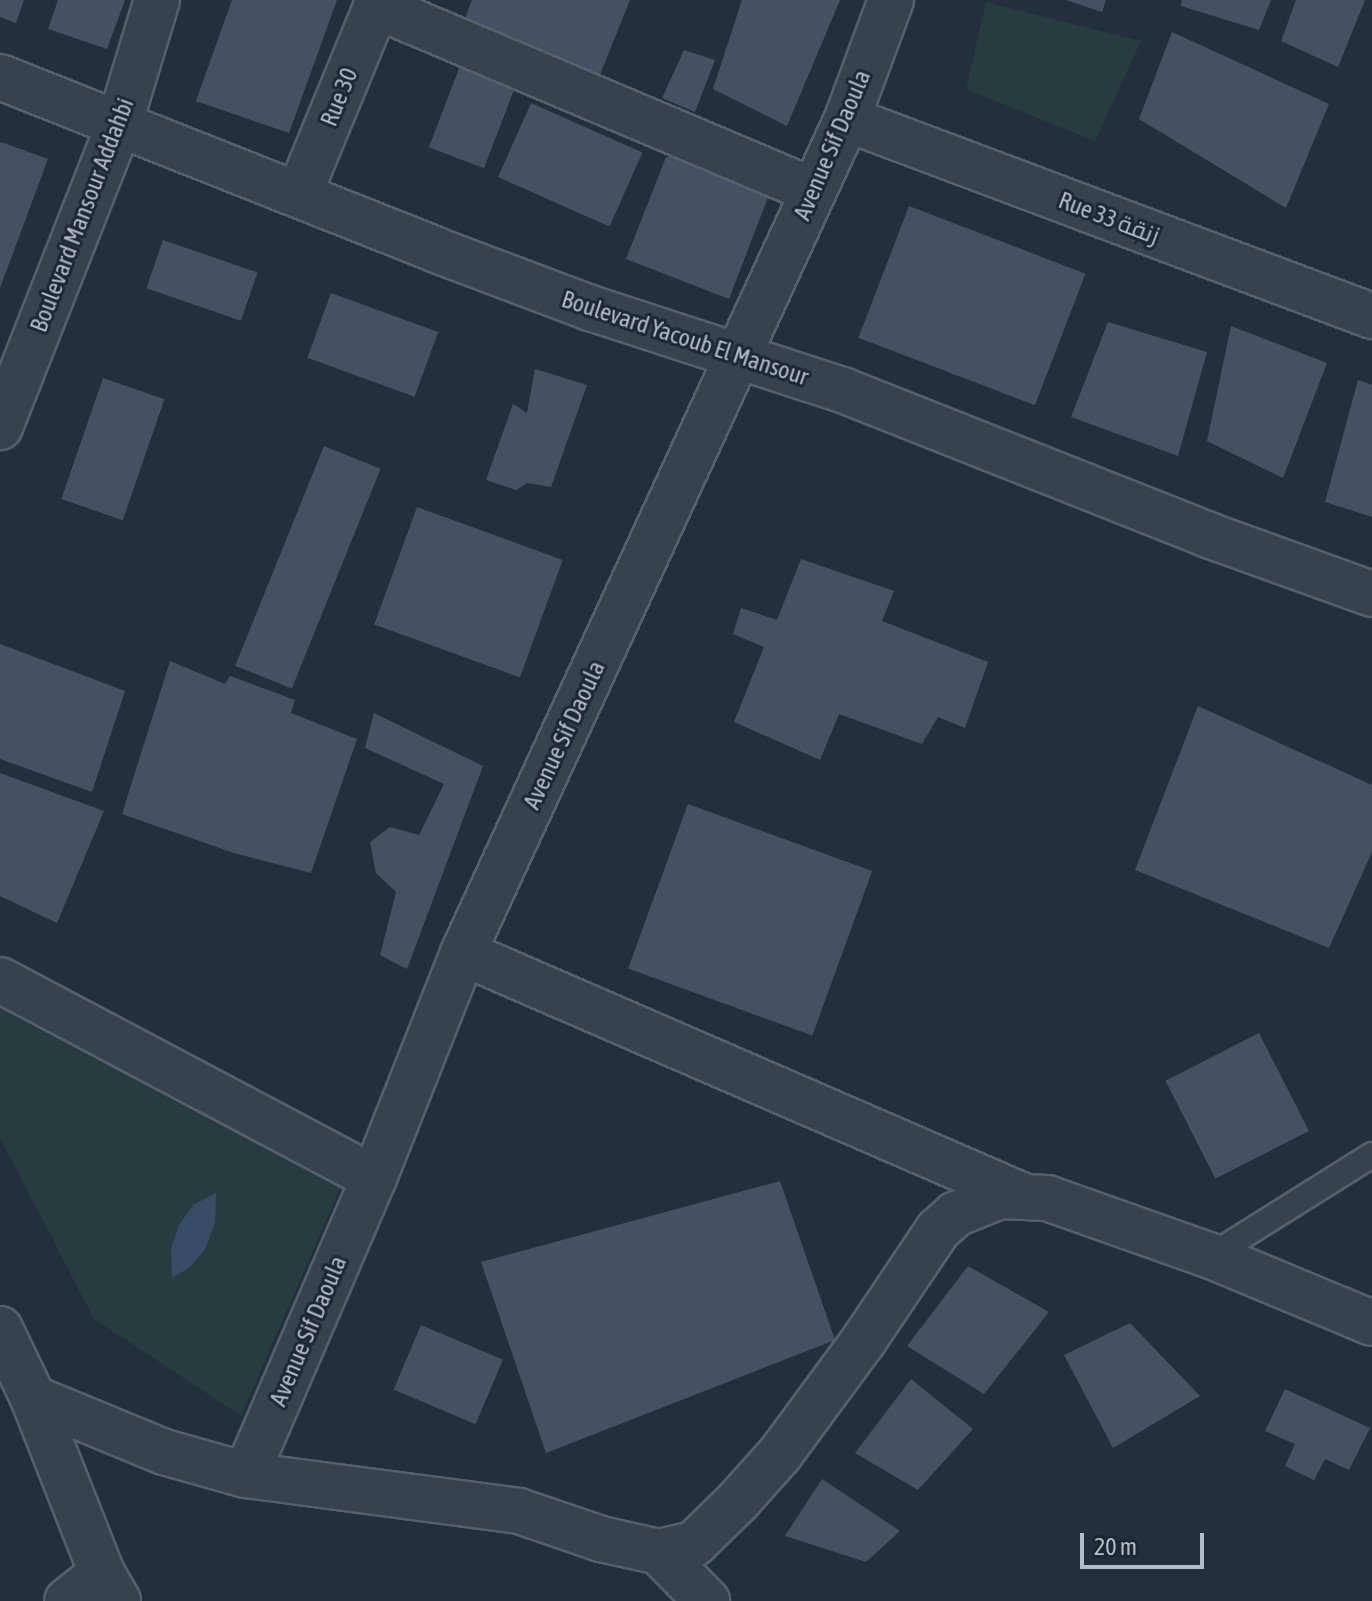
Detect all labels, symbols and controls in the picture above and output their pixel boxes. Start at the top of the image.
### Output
street label: Rue 30 [314,64,364,130]
street label: Avenue Sif Daoula [787,66,877,224]
street label: Boulevard Mansour Addahbi [24,94,140,336]
street label: Rue 33 زنقة [1055,186,1163,250]
street label: Boulevard Yacoub El Mansour [558,285,812,391]
street label: Avenue Sif Daoula [517,656,611,814]
street label: Avenue Sif Daoula [263,1252,353,1410]
scale bar [1084,1517,1208,1567]
text: 20 m [1094,1533,1137,1560]

